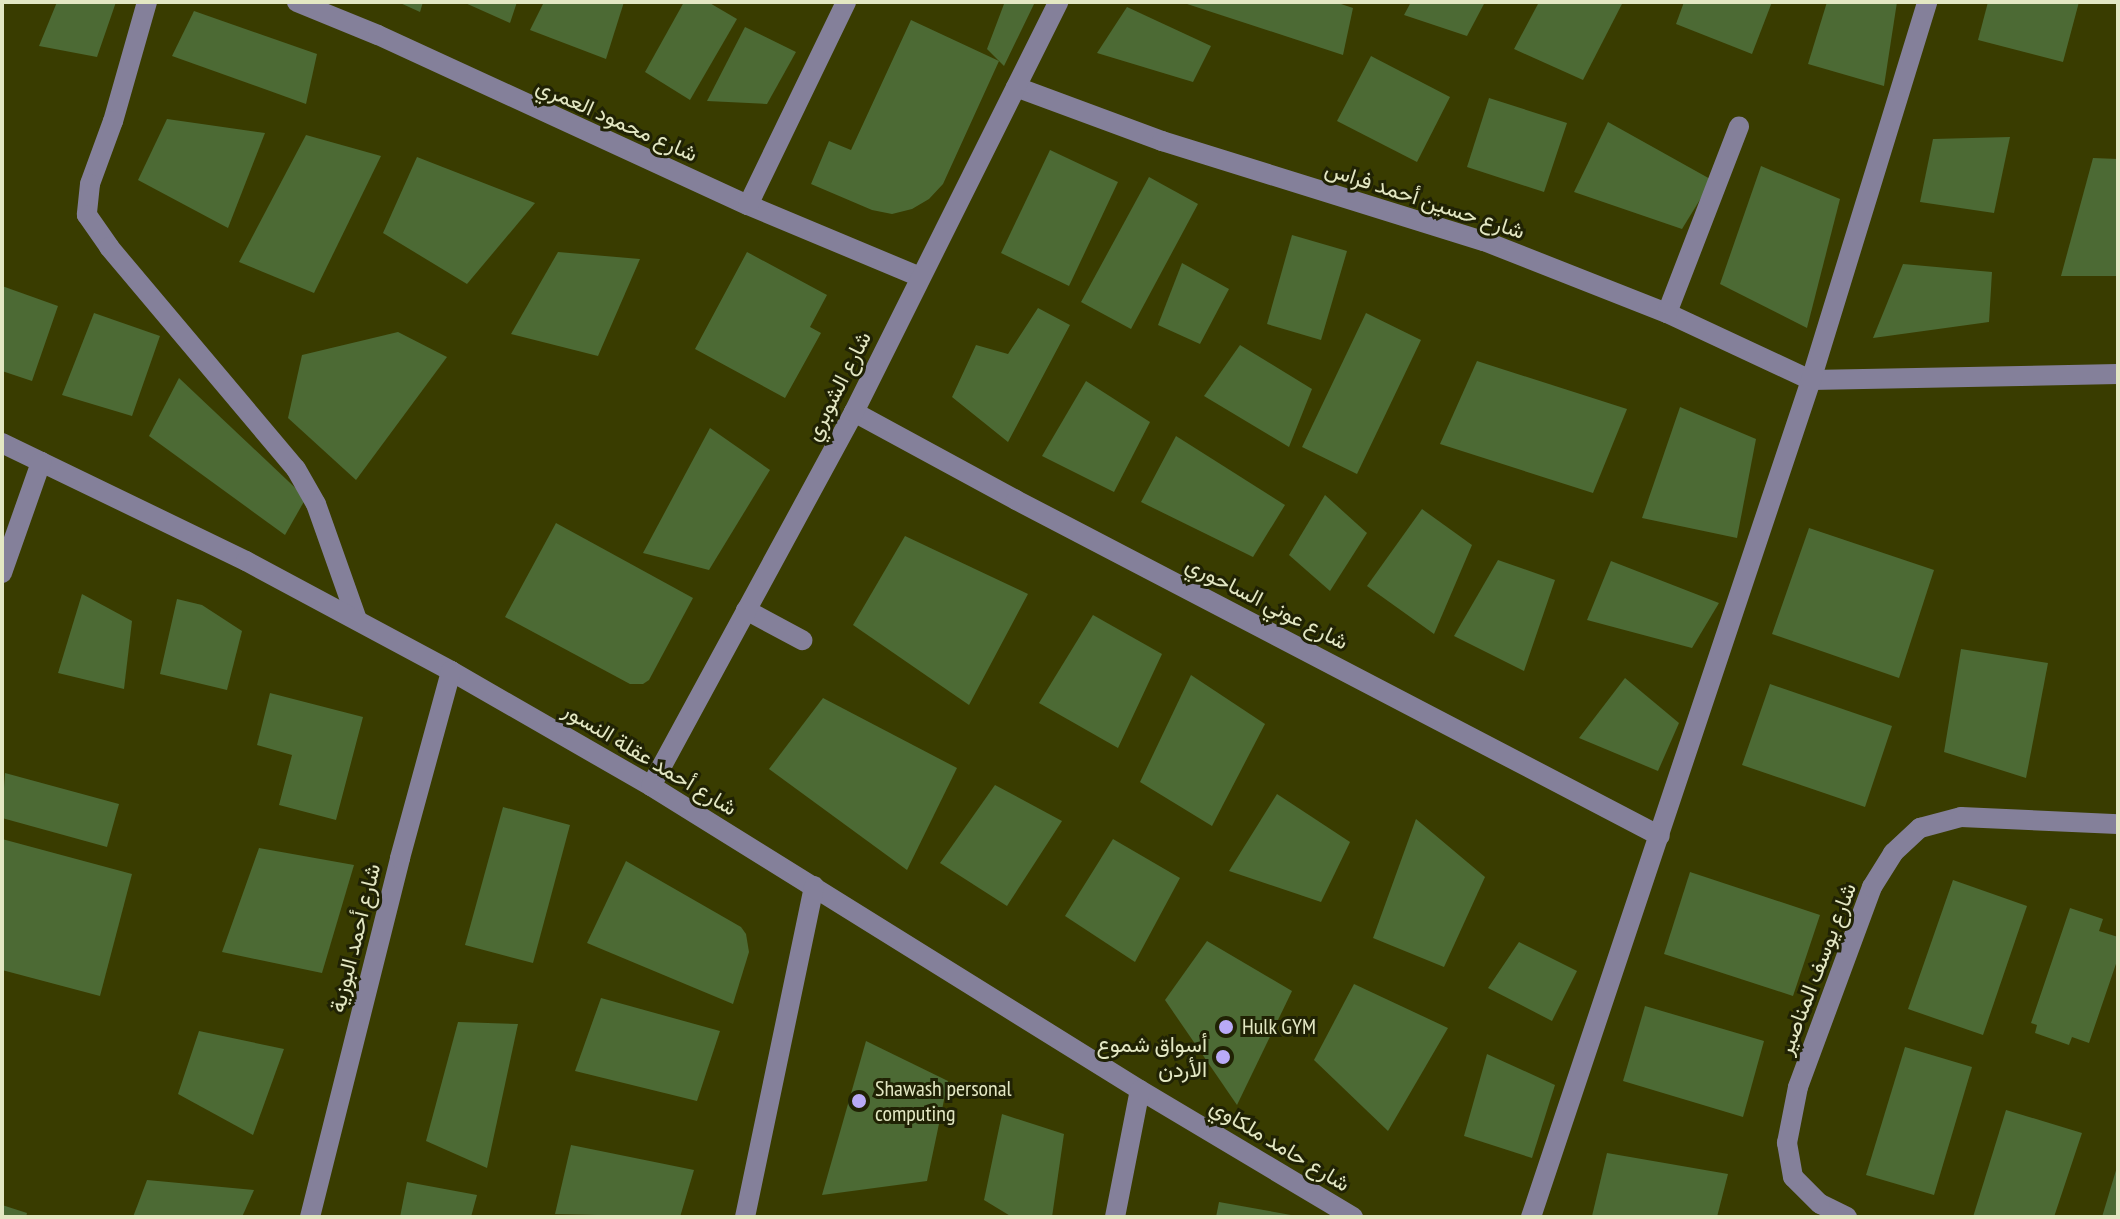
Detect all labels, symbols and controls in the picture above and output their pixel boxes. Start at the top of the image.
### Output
street label: شارع محمود العمري [532,73,702,167]
street label: شارع حسين أحمد فراس [1322,155,1528,245]
street label: شارع الشوبري [799,327,877,445]
street label: شارع عوني الساحوري [1181,551,1353,655]
street label: شارع أحمد عقلة النسور [558,697,742,821]
street label: شارع أحمد البوزية [324,861,386,1015]
street label: شارع يوسف المناصير [1772,879,1862,1059]
place label: Hulk GYM [1242,1014,1317,1040]
marker: Hulk GYM [1217,1018,1235,1036]
place label: أسواق شموع الأردن [1096,1031,1207,1082]
marker: أسواق شموع الأردن [1214,1048,1232,1066]
place label: Shawash personal computing [875,1075,1012,1126]
marker: Shawash personal computing [850,1092,868,1110]
street label: شارع حامد ملكاوي [1205,1093,1355,1197]

